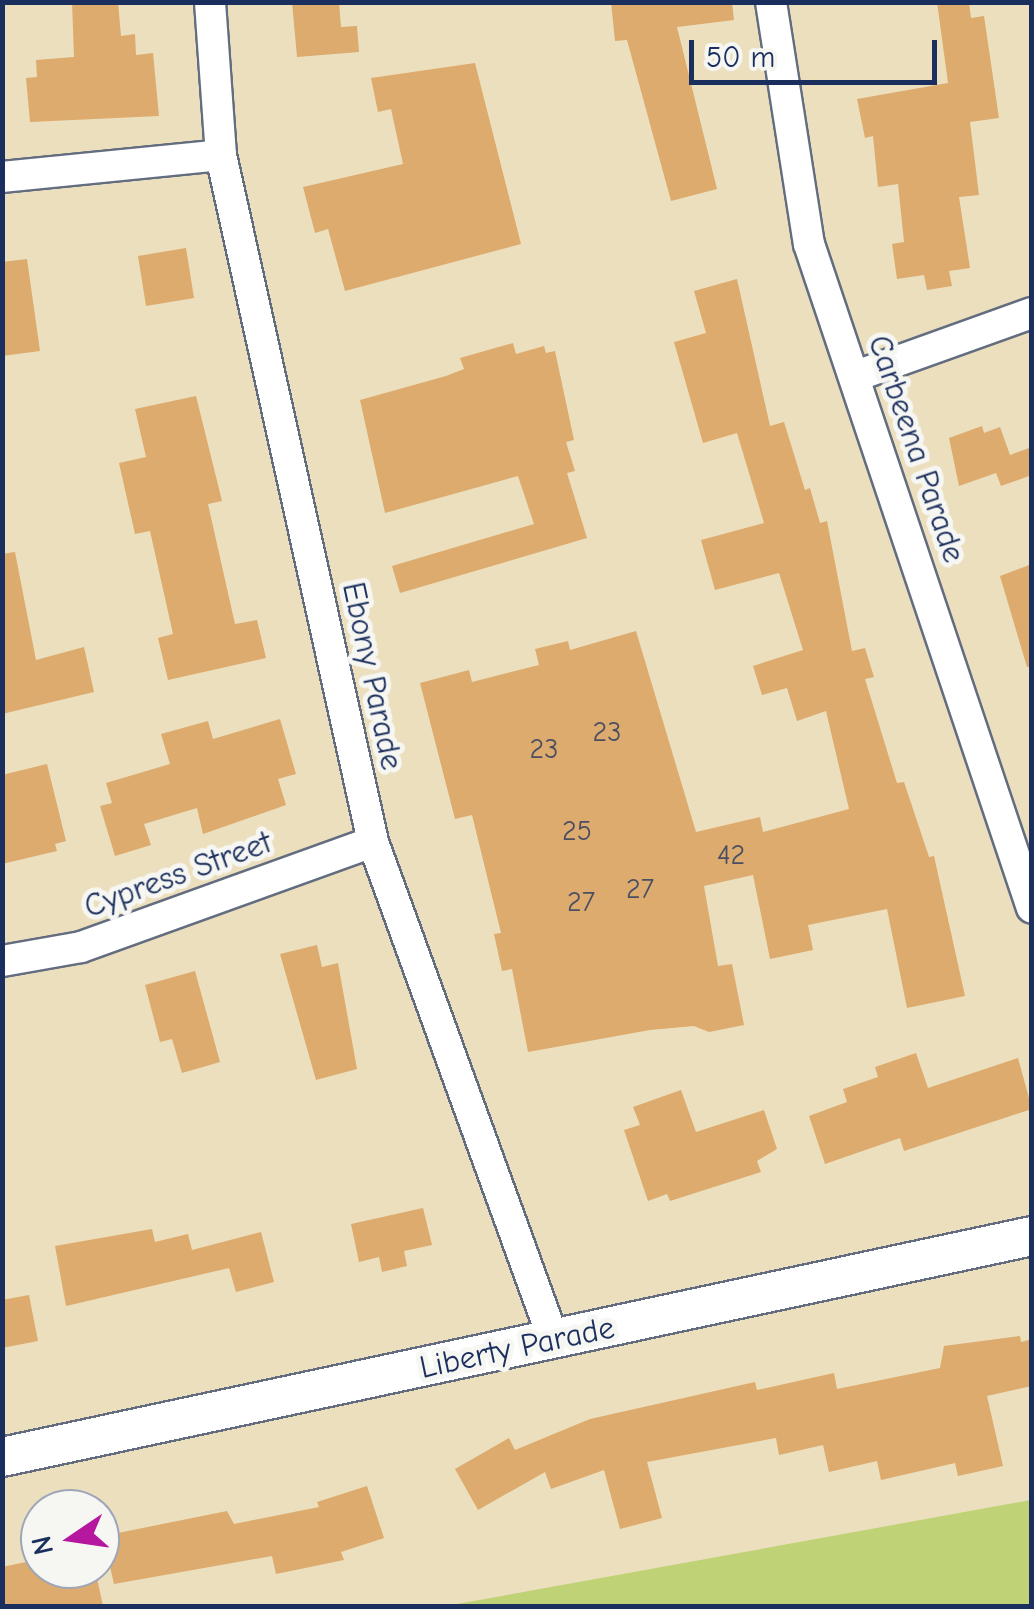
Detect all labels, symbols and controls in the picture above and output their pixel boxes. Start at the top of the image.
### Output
scale bar [694,20,942,82]
text: 50 m [706,40,775,75]
street label: Carbeena Parade [859,330,973,568]
street label: Ebony Parade [333,579,411,773]
house number: 23 [593,715,621,749]
house number: 23 [530,732,558,766]
house number: 25 [562,814,592,848]
street label: Cypress Street [79,823,277,927]
house number: 42 [717,838,745,872]
house number: 27 [626,872,654,906]
house number: 27 [567,885,595,919]
street label: Liberty Parade [416,1309,618,1387]
north arrow [20,1489,120,1589]
text: N [25,1533,60,1558]

